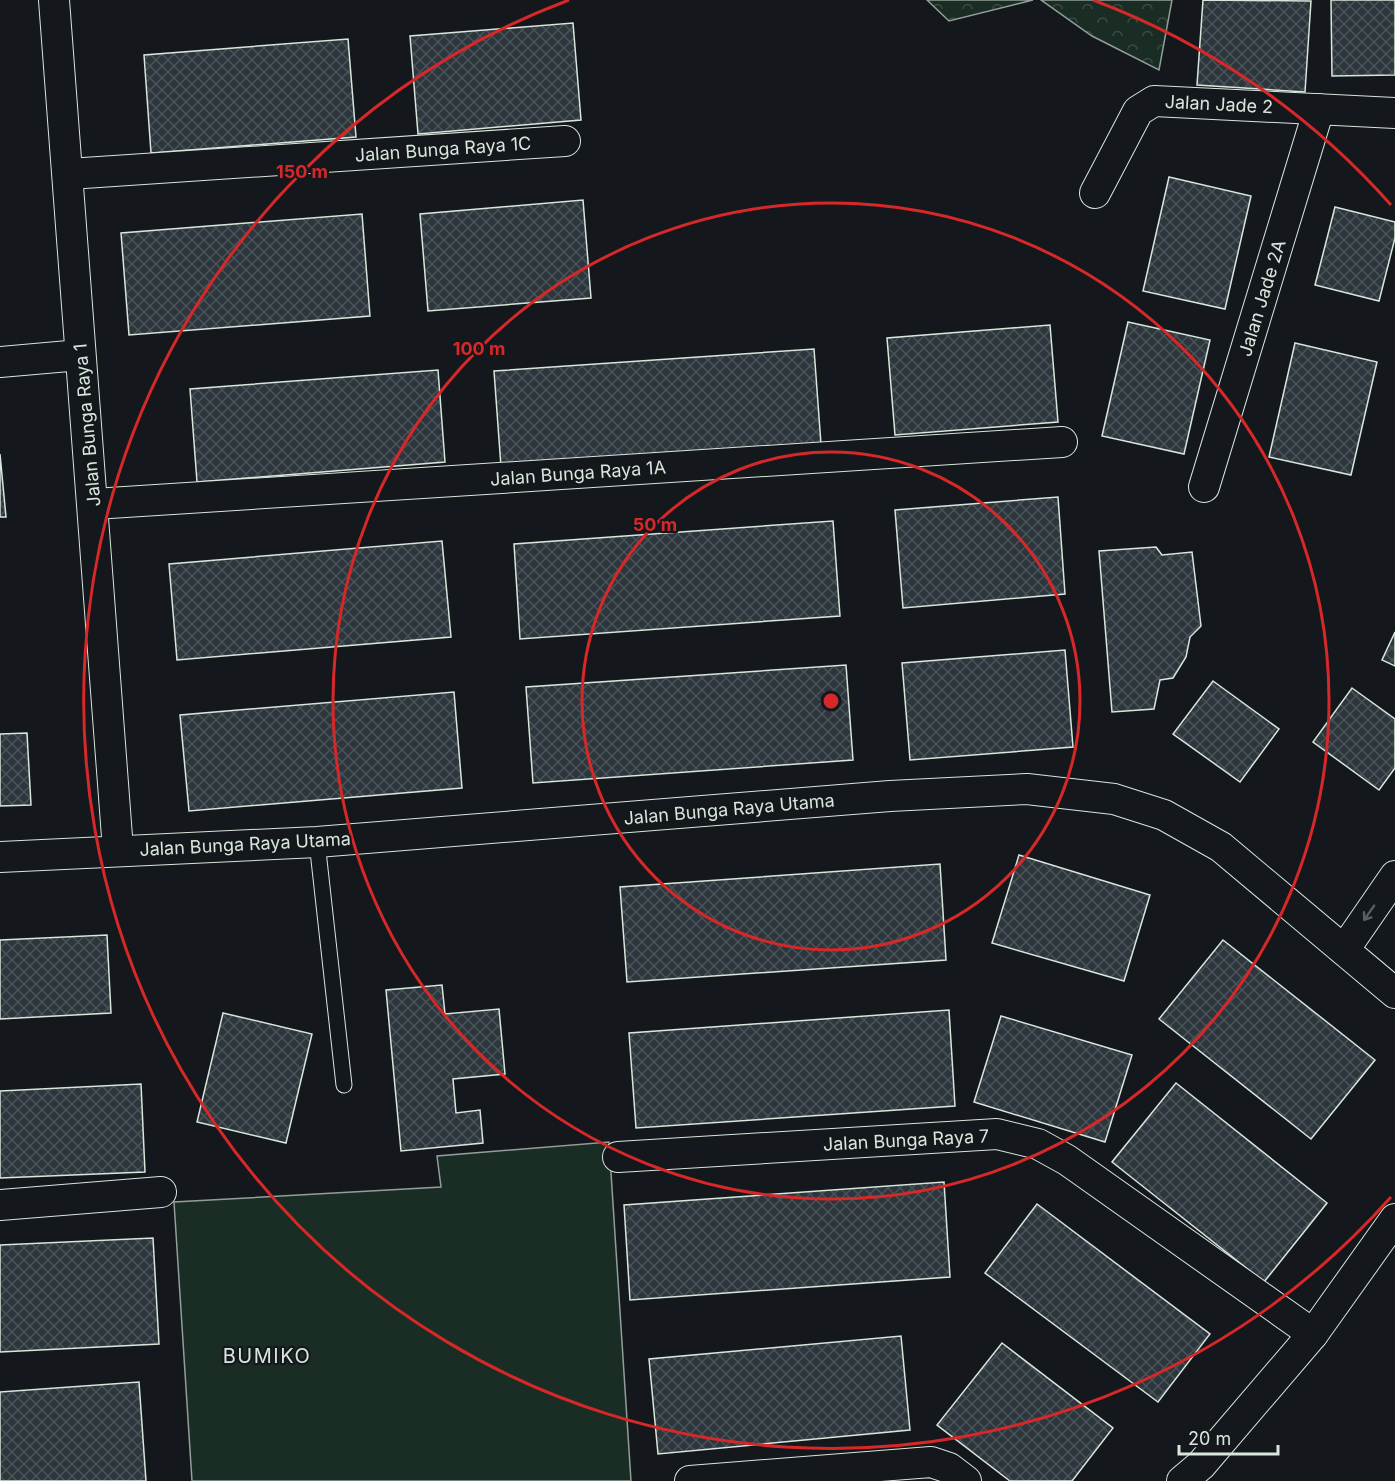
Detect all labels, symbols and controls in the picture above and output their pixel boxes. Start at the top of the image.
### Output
street label: Jalan Jade 2 [1164,91,1274,117]
street label: Jalan Bunga Raya 1C [354,132,532,166]
text: 150 m [276,161,328,182]
street label: Jalan Jade 2A [1234,237,1290,359]
text: 100 m [453,338,505,359]
street label: Jalan Bunga Raya 1 [69,343,105,507]
street label: Jalan Bunga Raya 1A [489,456,667,490]
text: 50 m [633,514,677,535]
centre of rings [821,691,841,711]
street label: Jalan Bunga Raya Utama [623,789,835,829]
street label: Jalan Bunga Raya Utama [139,828,351,860]
one-way arrow [1363,905,1375,921]
street label: Jalan Bunga Raya 7 [822,1125,990,1155]
district label: BUMIKO [223,1344,311,1368]
scale bar [1179,1418,1278,1456]
text: 20 m [1188,1428,1231,1449]

